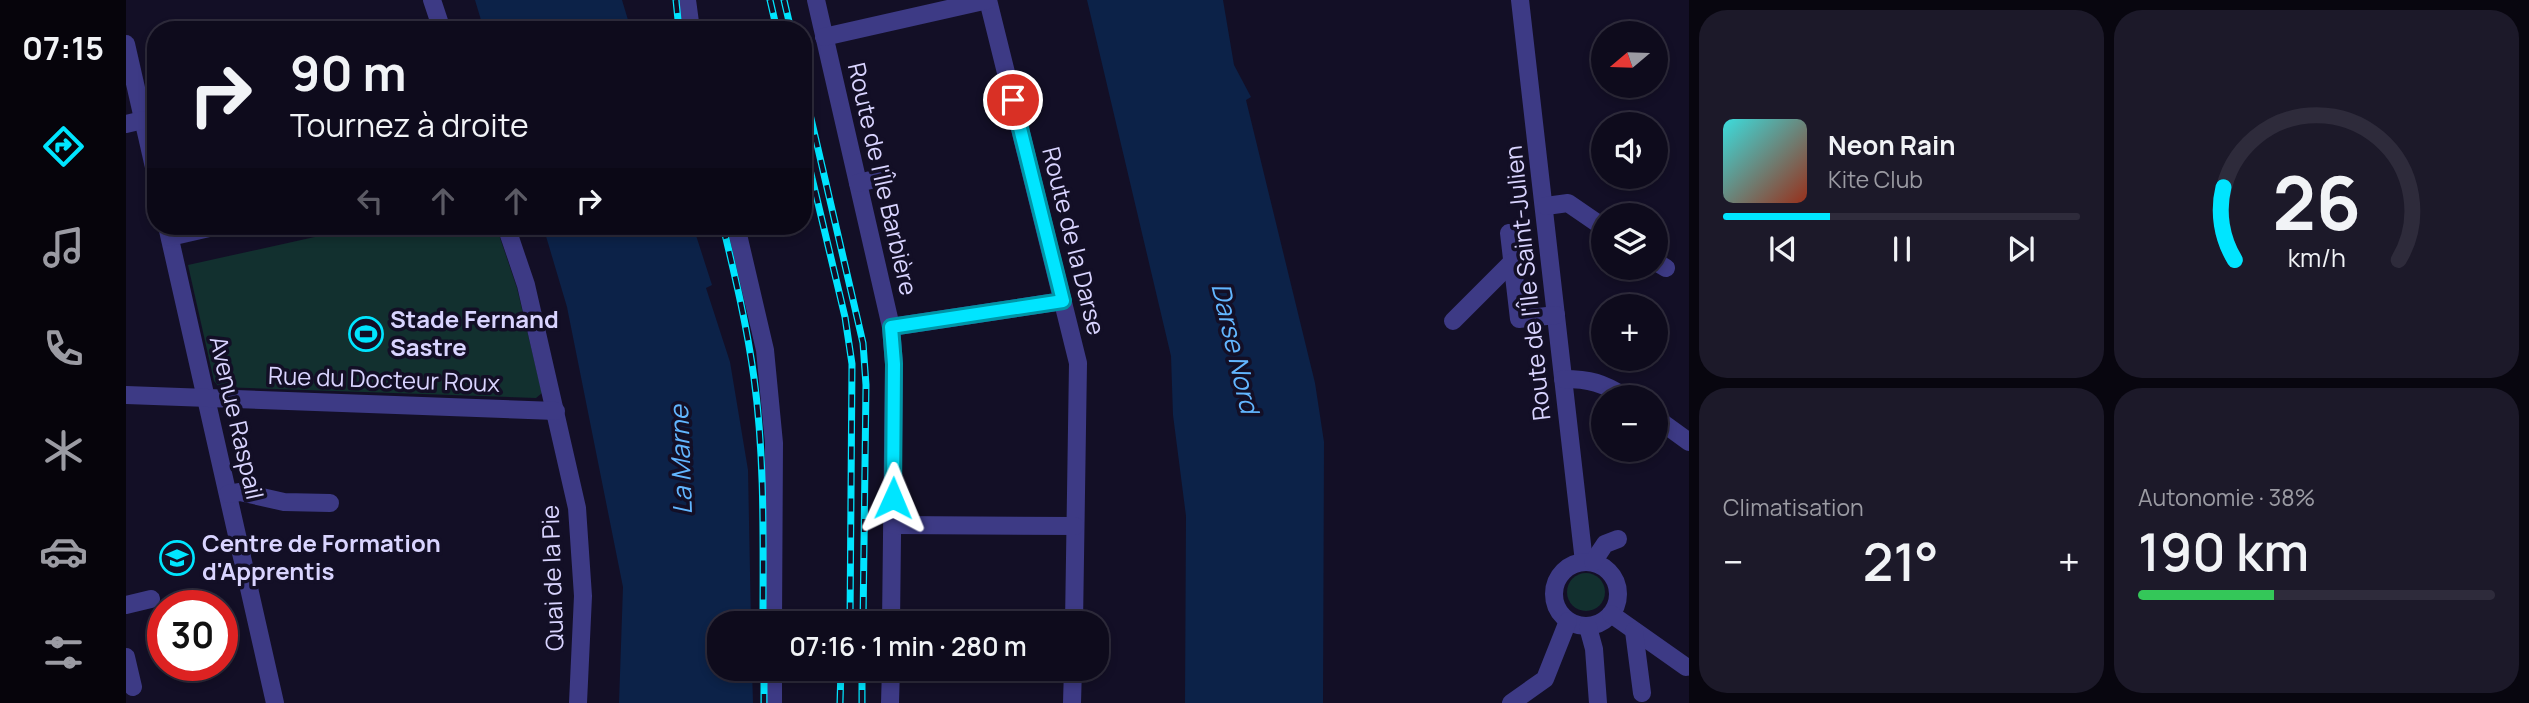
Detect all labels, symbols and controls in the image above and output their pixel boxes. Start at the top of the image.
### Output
north arrow [1591,21,1668,98]
map controls [1591,21,1668,462]
text: 07:15 [22,26,104,70]
text: 90 m [290,39,407,106]
icon: right [175,49,266,140]
street label: Route de l'Île Barbière [841,59,926,298]
pin [983,70,1043,130]
icon: arrive [994,81,1032,119]
text: Tournez à droite [290,103,529,147]
button: sound [1591,112,1668,189]
icon: directions [39,122,88,171]
text: Neon Rain [1828,127,1956,163]
street label: Route de la Darse [1035,143,1114,338]
street label: Route de l'Île Saint-Julien [1496,144,1557,422]
text: 26 [2272,152,2361,252]
text: Kite Club [1828,163,1923,195]
icon: left [351,182,389,220]
icon: ahead [424,182,462,220]
icon: ahead [497,182,535,220]
icon: right [570,182,608,220]
button: layers [1591,203,1668,280]
icon: music [39,223,88,272]
icon: previous [1764,230,1802,268]
icon: pause [1883,230,1921,268]
icon: next [2002,230,2040,268]
text: km/h [2287,240,2346,275]
water label: Darse Nord [1204,279,1269,420]
button: + [1591,294,1668,371]
place label: Stade Fernand Sastre [390,302,559,363]
sports icon: Stade Fernand Sastre [347,315,385,353]
icon: phone [39,324,88,373]
street label: Avenue Raspail [203,333,272,503]
street label: Rue du Docteur Roux [267,358,501,399]
button: − [1591,385,1668,462]
water label: La Marne [660,403,700,515]
icon: climate [39,426,88,475]
position arrow [856,461,930,535]
text: Autonomie · 38% [2138,481,2315,513]
text: Climatisation [1723,491,1864,523]
street label: Quai de la Pie [532,504,571,652]
text: 190 km [2138,516,2309,587]
place label: Centre de Formation d'Apprentis [202,526,441,587]
text: 21° [1863,526,1939,597]
icon: car [39,527,88,576]
text: − [1723,535,1744,587]
text: + [2058,535,2080,587]
school or university icon: Centre de Formation d'Apprentis [158,539,196,577]
speed limit sign: 30 [147,590,238,681]
icon: filters [39,628,88,677]
text: 07:16 · 1 min · 280 m [789,628,1027,664]

